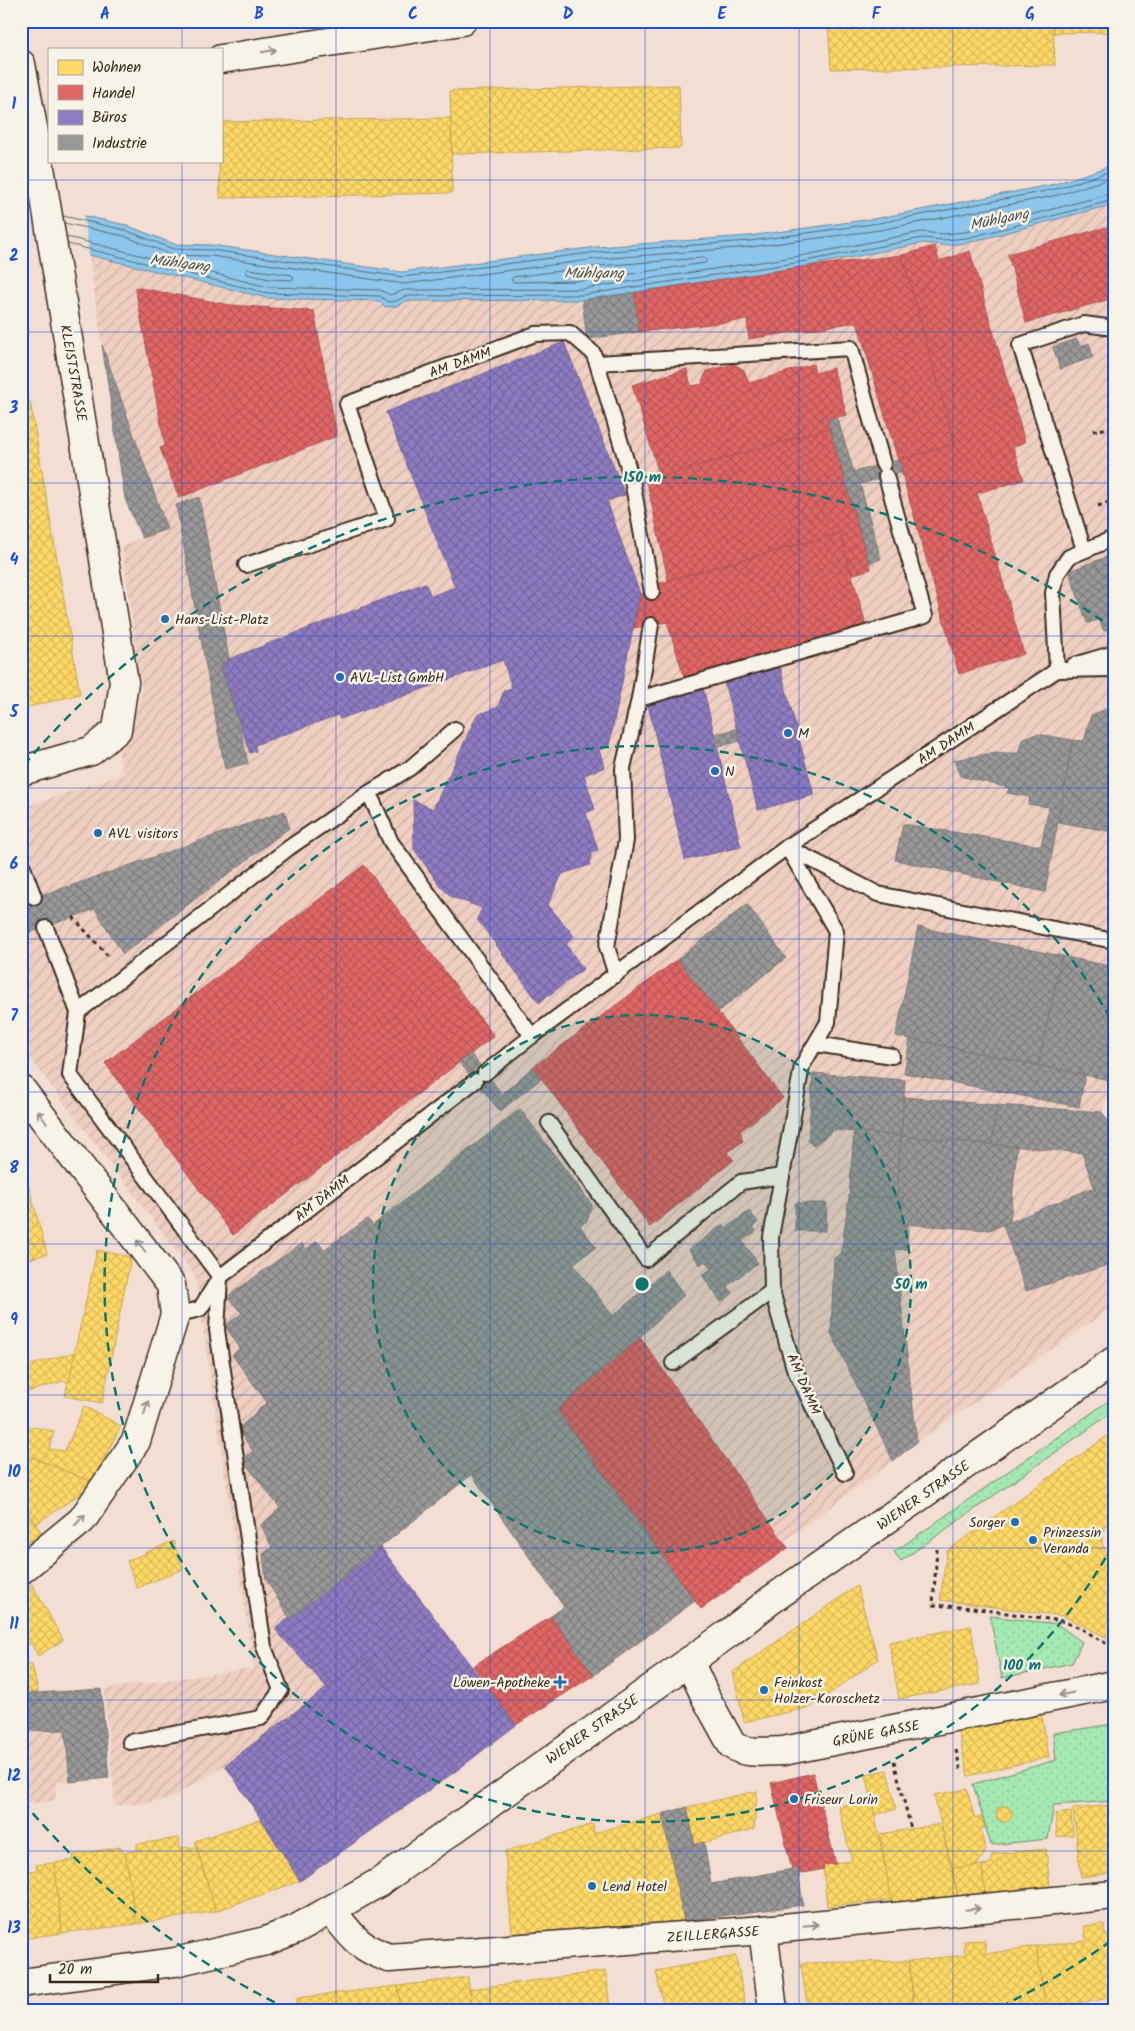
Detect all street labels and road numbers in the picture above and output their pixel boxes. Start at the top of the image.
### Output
street label: KLEISTSTRASSE [54,323,93,424]
street label: AM DAMM [426,342,495,384]
street label: AM DAMM [913,717,980,771]
street label: AM DAMM [290,1170,355,1227]
street label: AM DAMM [780,1350,826,1419]
street label: WIENER STRASSE [872,1455,975,1536]
street label: WIENER STRASSE [541,1689,644,1770]
street label: GRÜNE GASSE [831,1715,922,1753]
street label: ZEILLERGASSE [666,1921,761,1949]

